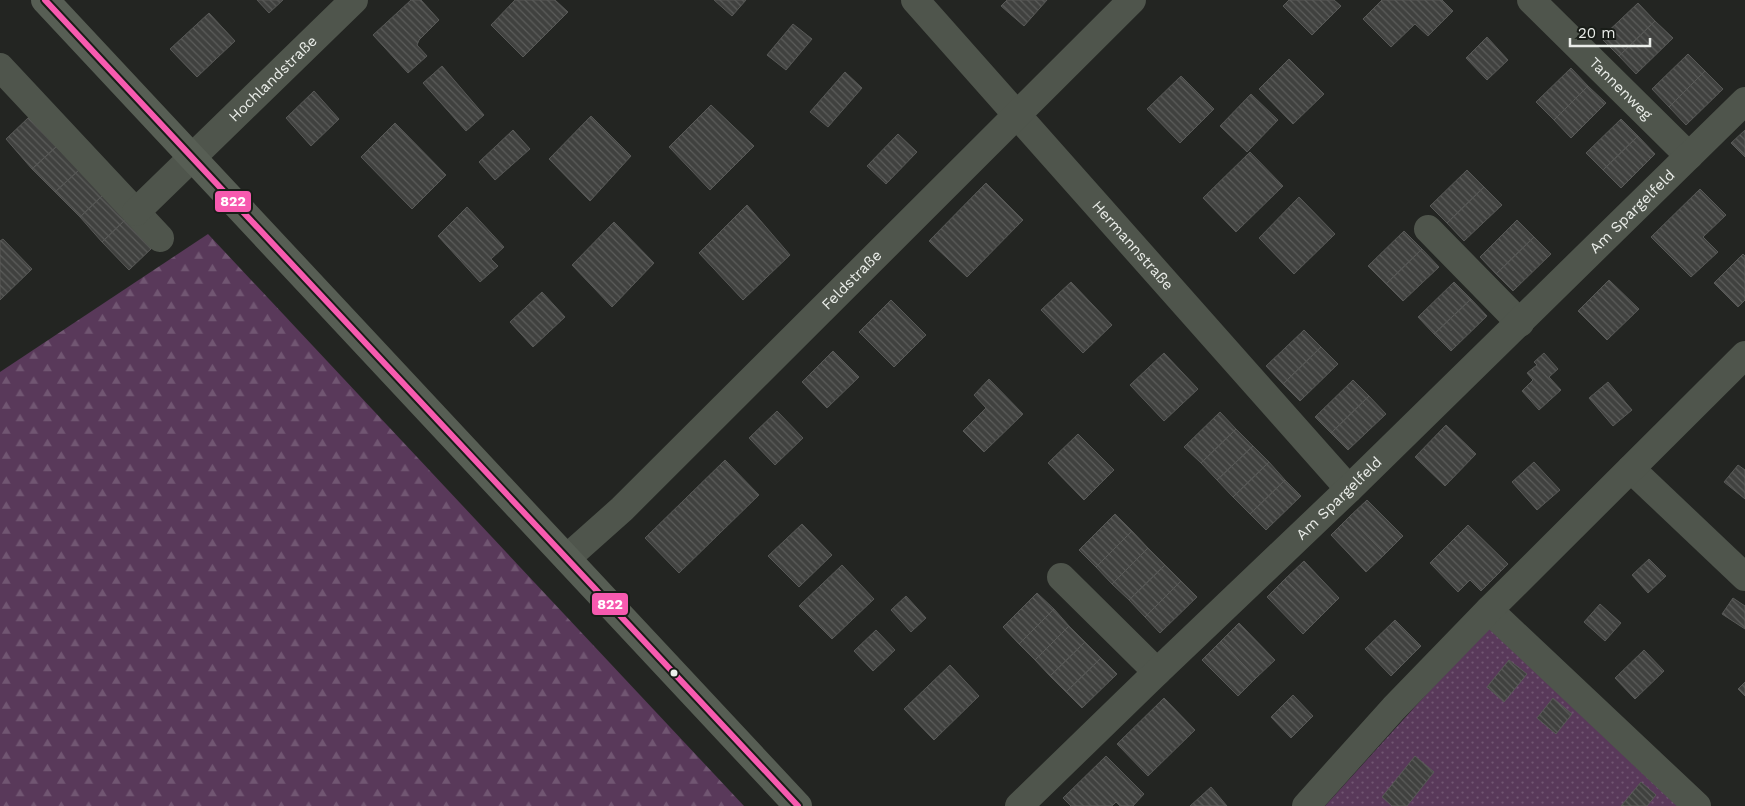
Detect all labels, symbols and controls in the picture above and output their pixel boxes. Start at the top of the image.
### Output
scale bar [1570,15,1650,47]
text: 20 m [1578,24,1616,42]
street label: Hochlandstraße [225,32,321,126]
street label: Tannenweg [1585,54,1656,124]
street label: Am Spargelfeld [1586,166,1678,257]
line badge: 822 [214,190,252,213]
text: 822 [220,193,246,209]
street label: Hermannstraße [1088,197,1177,294]
street label: Feldstraße [818,246,885,314]
street label: Am Spargelfeld [1292,453,1386,544]
line badge: 822 [591,592,629,616]
text: 822 [597,596,623,612]
unlabelled marker [669,668,679,678]

